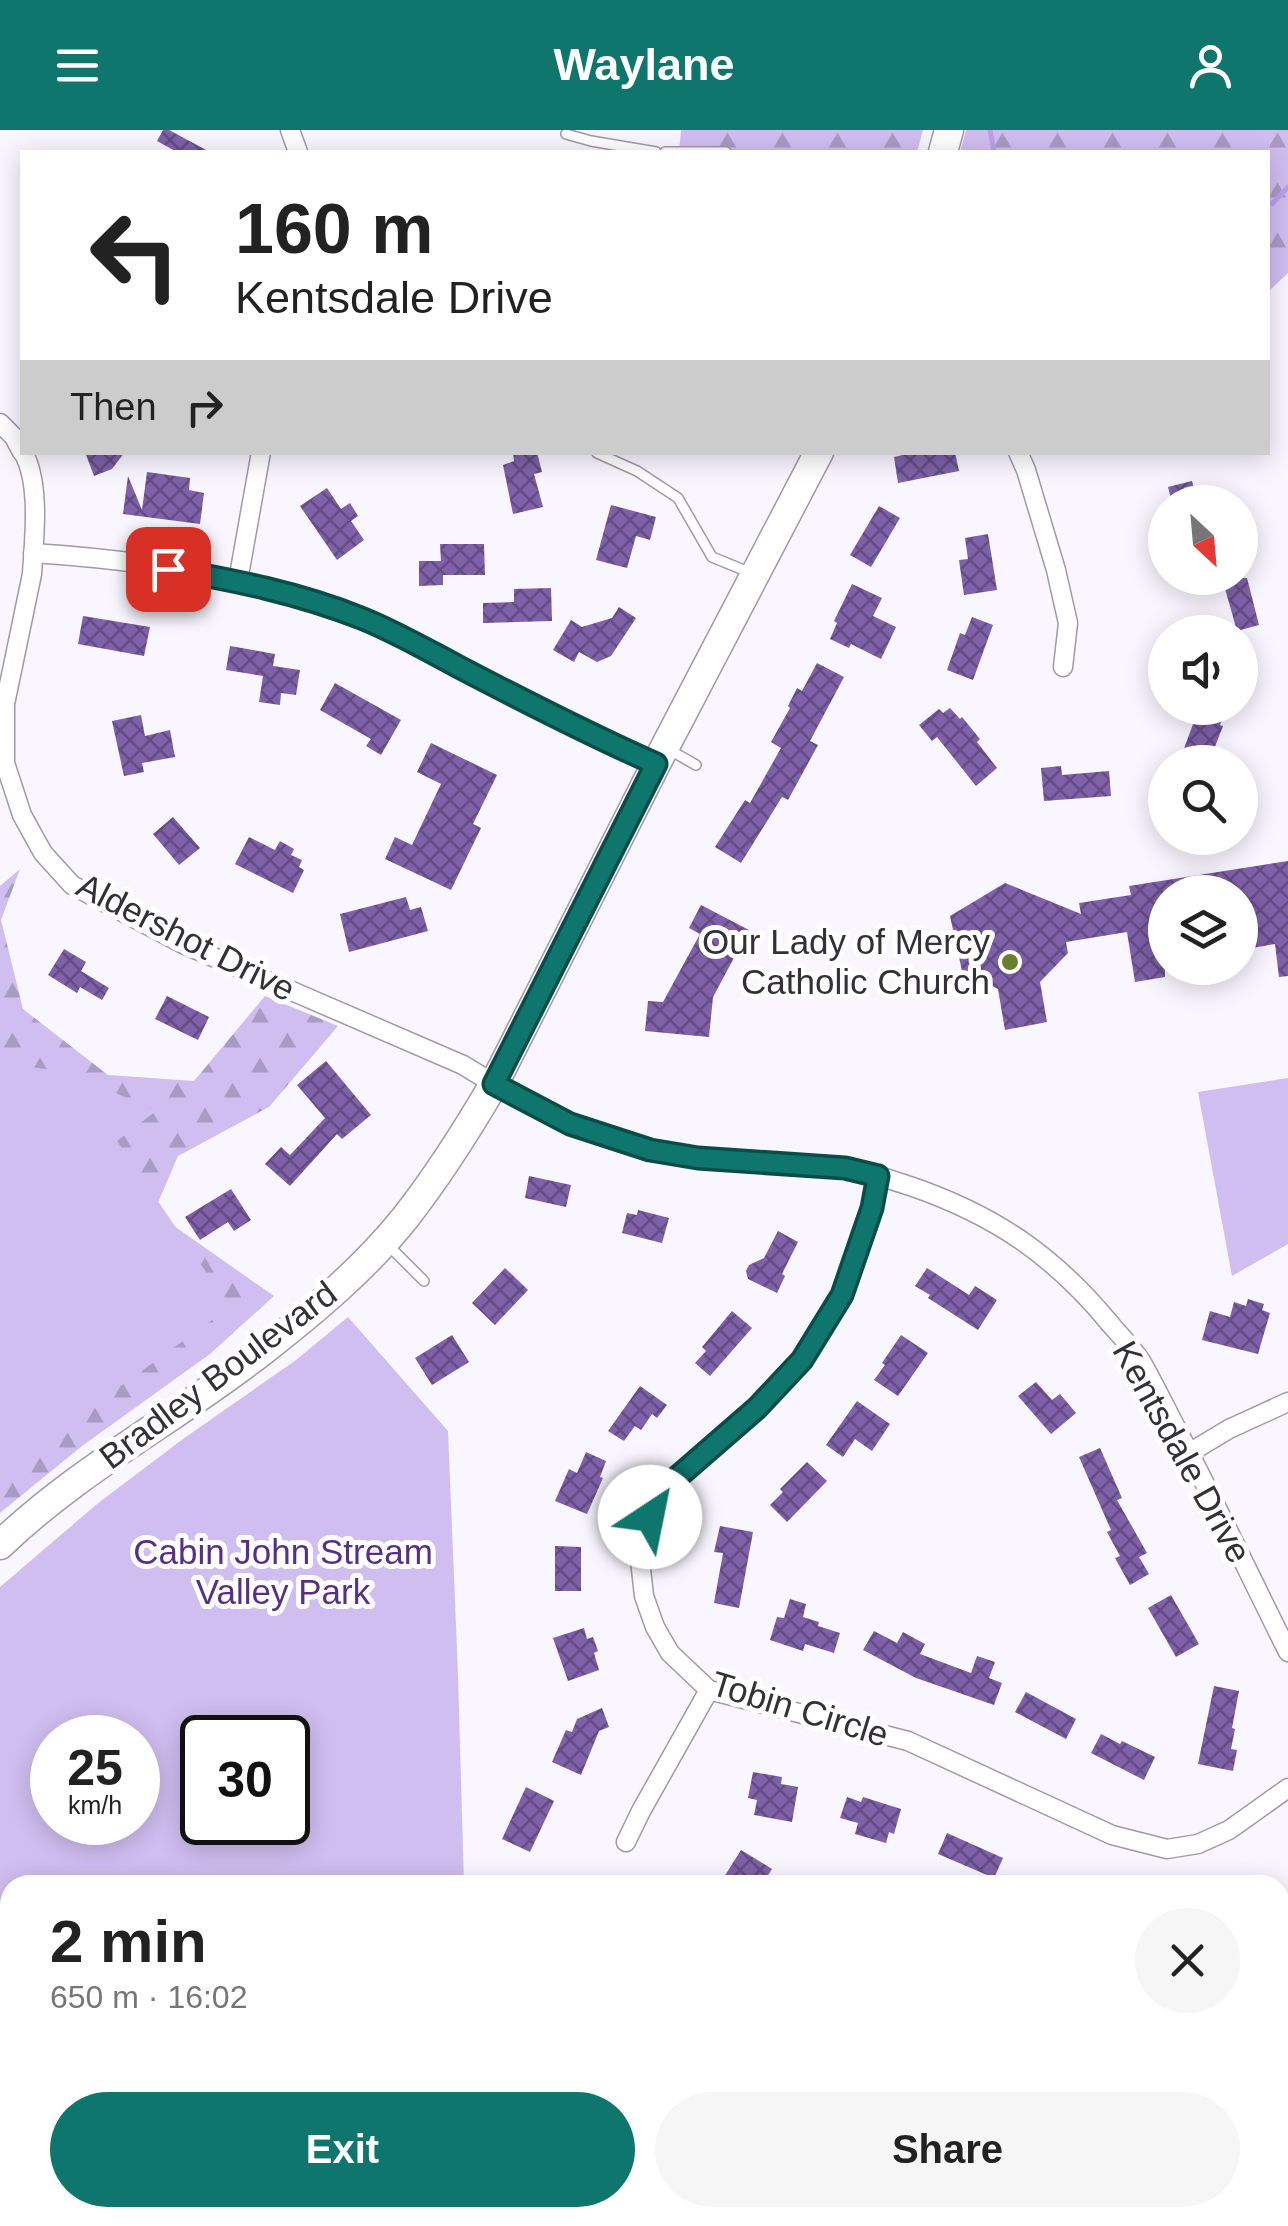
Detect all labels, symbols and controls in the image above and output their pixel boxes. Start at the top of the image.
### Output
icon: menu [50,38,105,93]
icon: person [1183,38,1238,93]
text: Waylane [554,39,734,90]
icon: left [70,190,200,320]
text: 160 m [235,190,433,268]
text: Kentsdale Drive [235,272,553,323]
icon: right [177,380,232,435]
text: Then [70,386,157,428]
north arrow [1148,485,1258,595]
map controls [1148,485,1258,985]
pin [126,527,211,612]
icon: arrive [141,542,196,597]
button: sound [1148,615,1258,725]
button: search [1148,745,1258,855]
street label: Aldershot Drive [71,865,302,1008]
button: layers [1148,875,1258,985]
place label: Our Lady of Mercy Catholic Church [702,922,990,1001]
marker: Our Lady of Mercy Catholic Church [999,951,1021,973]
street label: Bradley Boulevard [92,1273,344,1476]
street label: Kentsdale Drive [1105,1334,1259,1569]
position arrow [598,1465,702,1569]
park label: Cabin John Stream Valley Park [133,1532,433,1611]
street label: Tobin Circle [707,1663,893,1754]
speed limit sign: 30 [180,1715,310,1845]
text: 25 [67,1740,123,1796]
text: km/h [68,1791,122,1819]
text: 2 min [50,1908,207,1975]
button: close [1135,1908,1240,2013]
text: 650 m · 16:02 [50,1979,247,2015]
button: Exit [50,2092,635,2207]
button: Share [655,2092,1240,2207]

